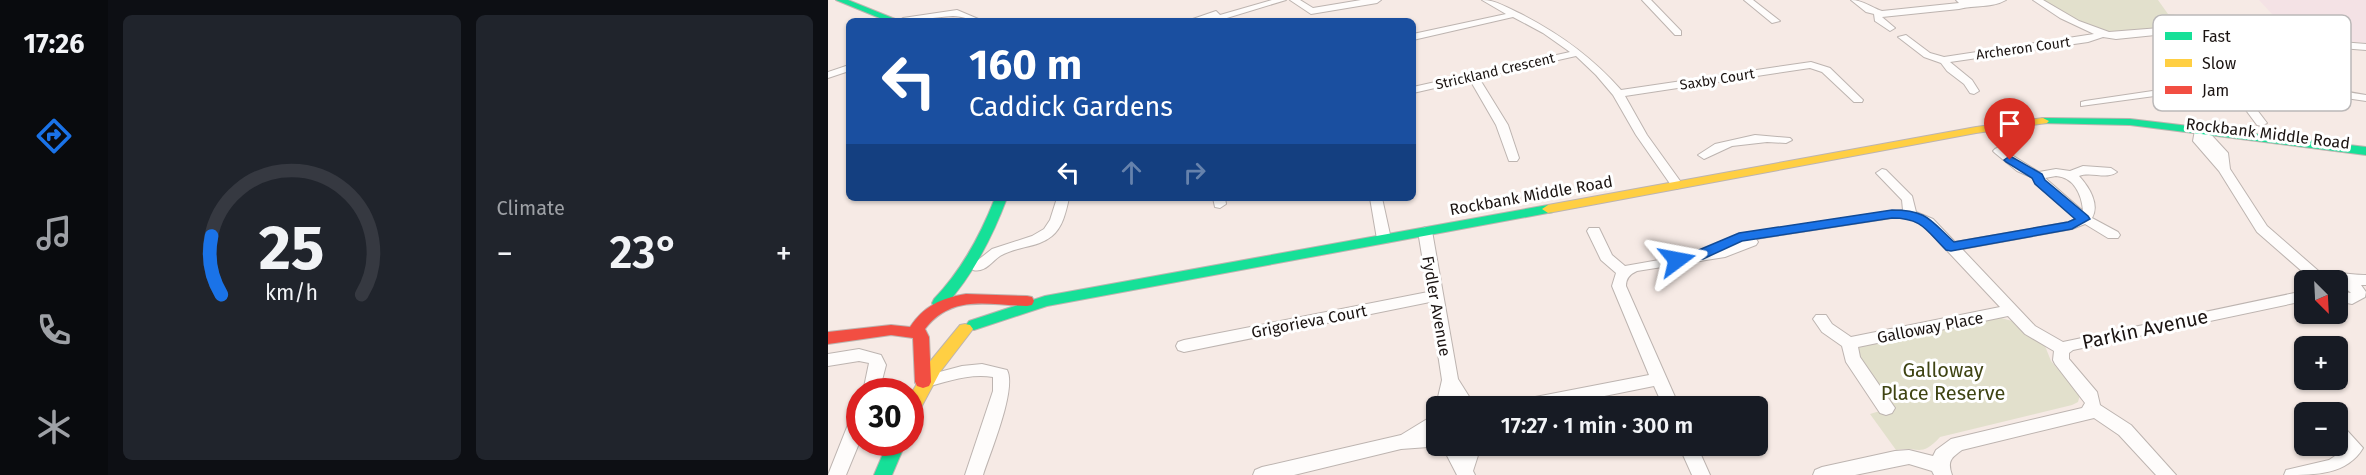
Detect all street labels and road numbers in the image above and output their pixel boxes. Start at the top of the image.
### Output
street label: Archeron Court [1975,33,2072,64]
street label: Strickland Crescent [1434,49,1557,93]
street label: Saxby Court [1679,65,1756,94]
street label: Rockbank Middle Road [2185,114,2351,153]
street label: Rockbank Middle Road [1448,172,1614,219]
street label: Fydler Avenue [1418,254,1455,358]
street label: Grigorieva Court [1250,301,1369,342]
street label: Parkin Avenue [2080,304,2210,354]
street label: Galloway Place [1875,308,1985,347]

